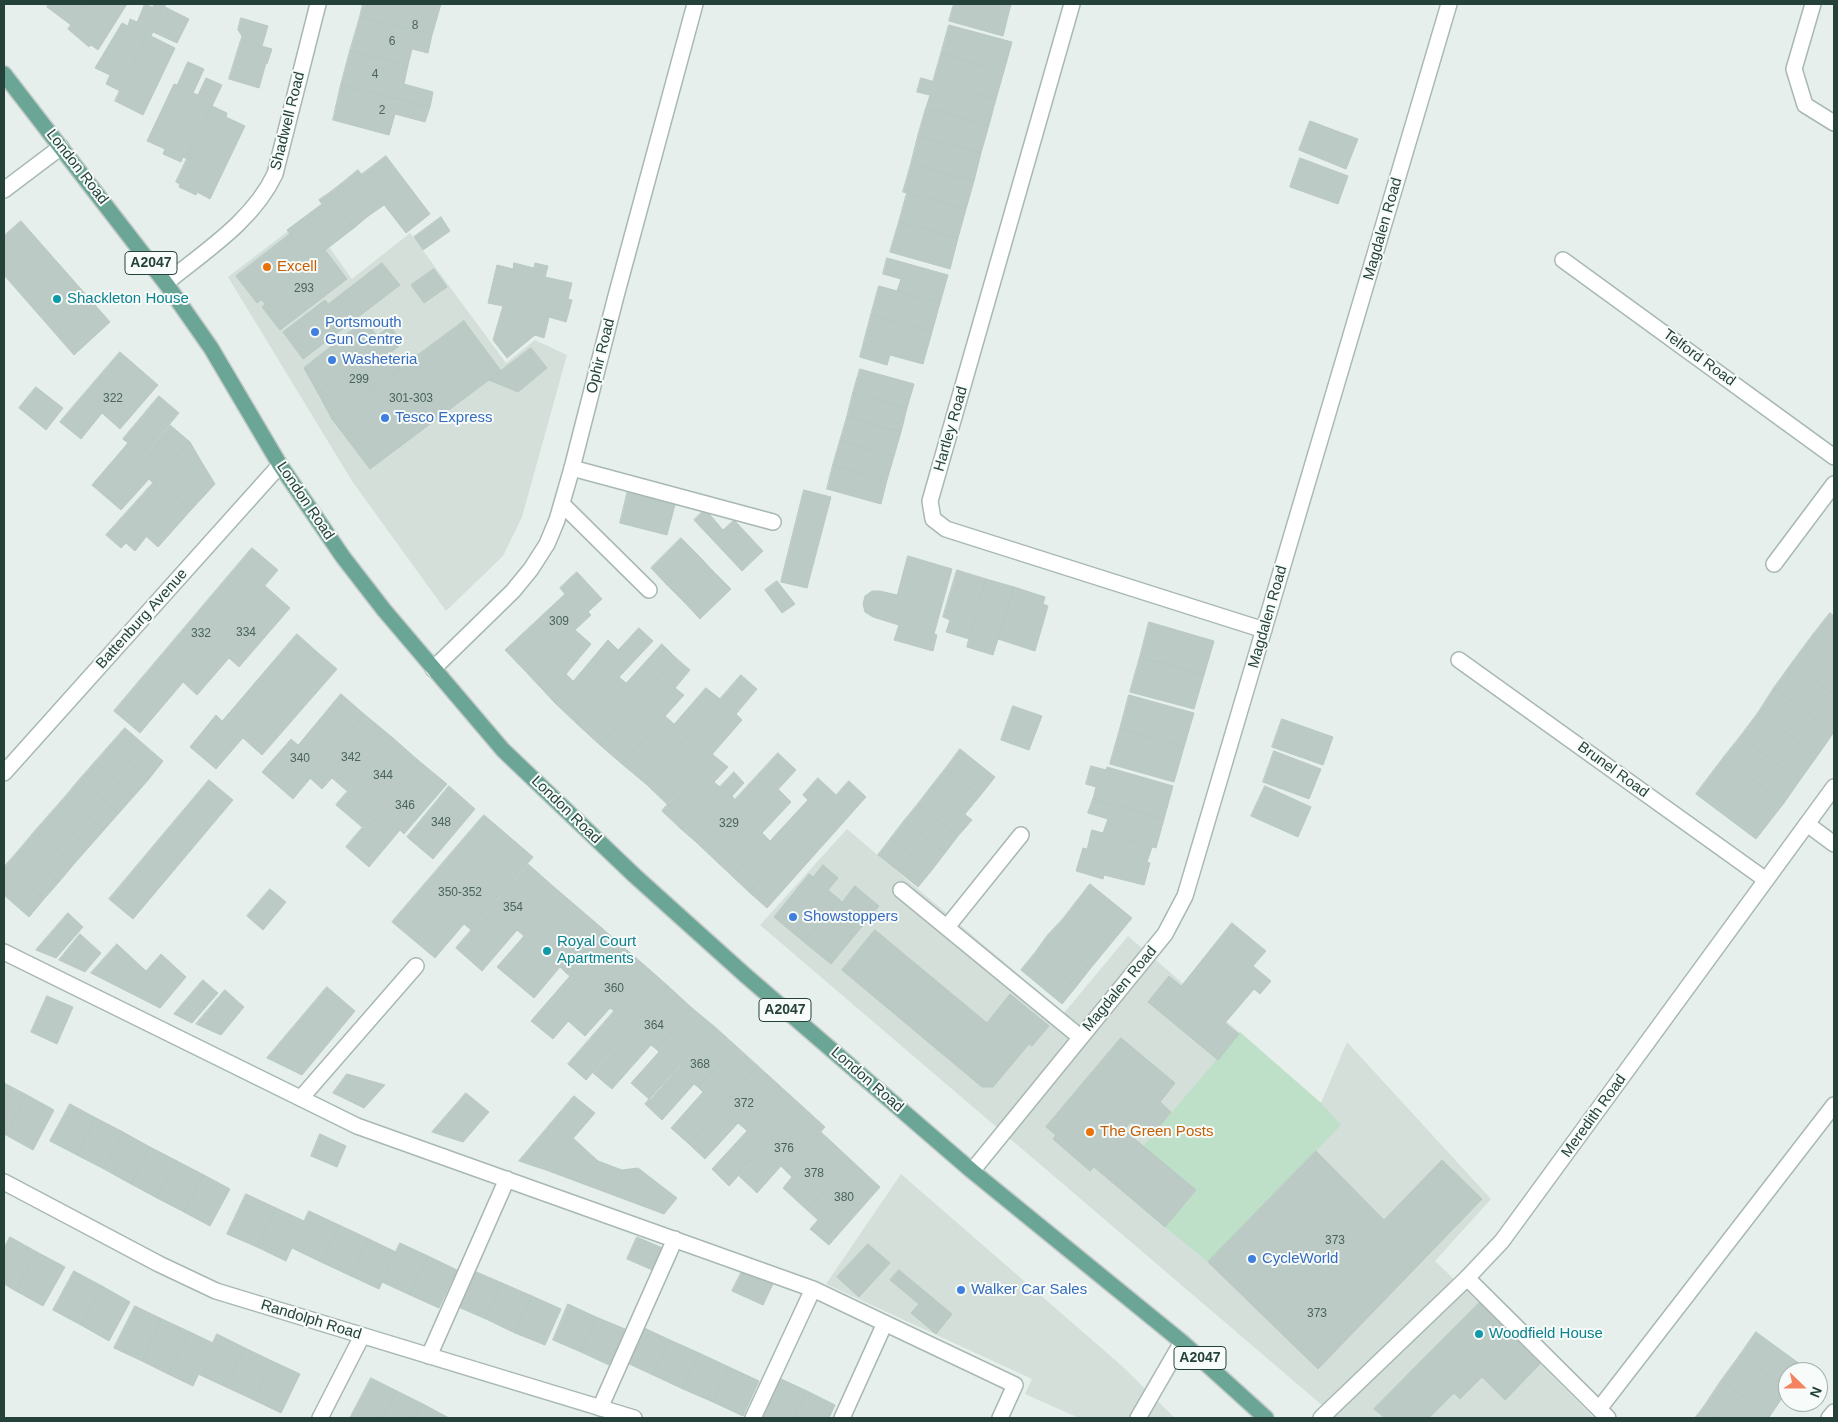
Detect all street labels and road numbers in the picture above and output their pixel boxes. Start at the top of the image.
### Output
street label: Shadwell Road [267,70,309,172]
street label: London Road [42,126,112,208]
street label: Magdalen Road [1360,176,1406,282]
road number: A2047 [125,252,177,274]
street label: Ophir Road [583,317,619,395]
street label: Telford Road [1659,326,1739,390]
street label: Hartley Road [930,384,972,474]
street label: London Road [272,459,338,543]
street label: Magdalen Road [1245,564,1291,670]
street label: Battenburg Avenue [92,565,192,673]
street label: Brunel Road [1574,738,1652,802]
street label: London Road [527,772,605,848]
street label: Magdalen Road [1079,943,1161,1035]
road number: A2047 [759,998,811,1022]
street label: London Road [827,1044,907,1116]
street label: Meredith Road [1558,1071,1630,1161]
street label: Randolph Road [259,1296,363,1344]
road number: A2047 [1174,1346,1226,1370]

